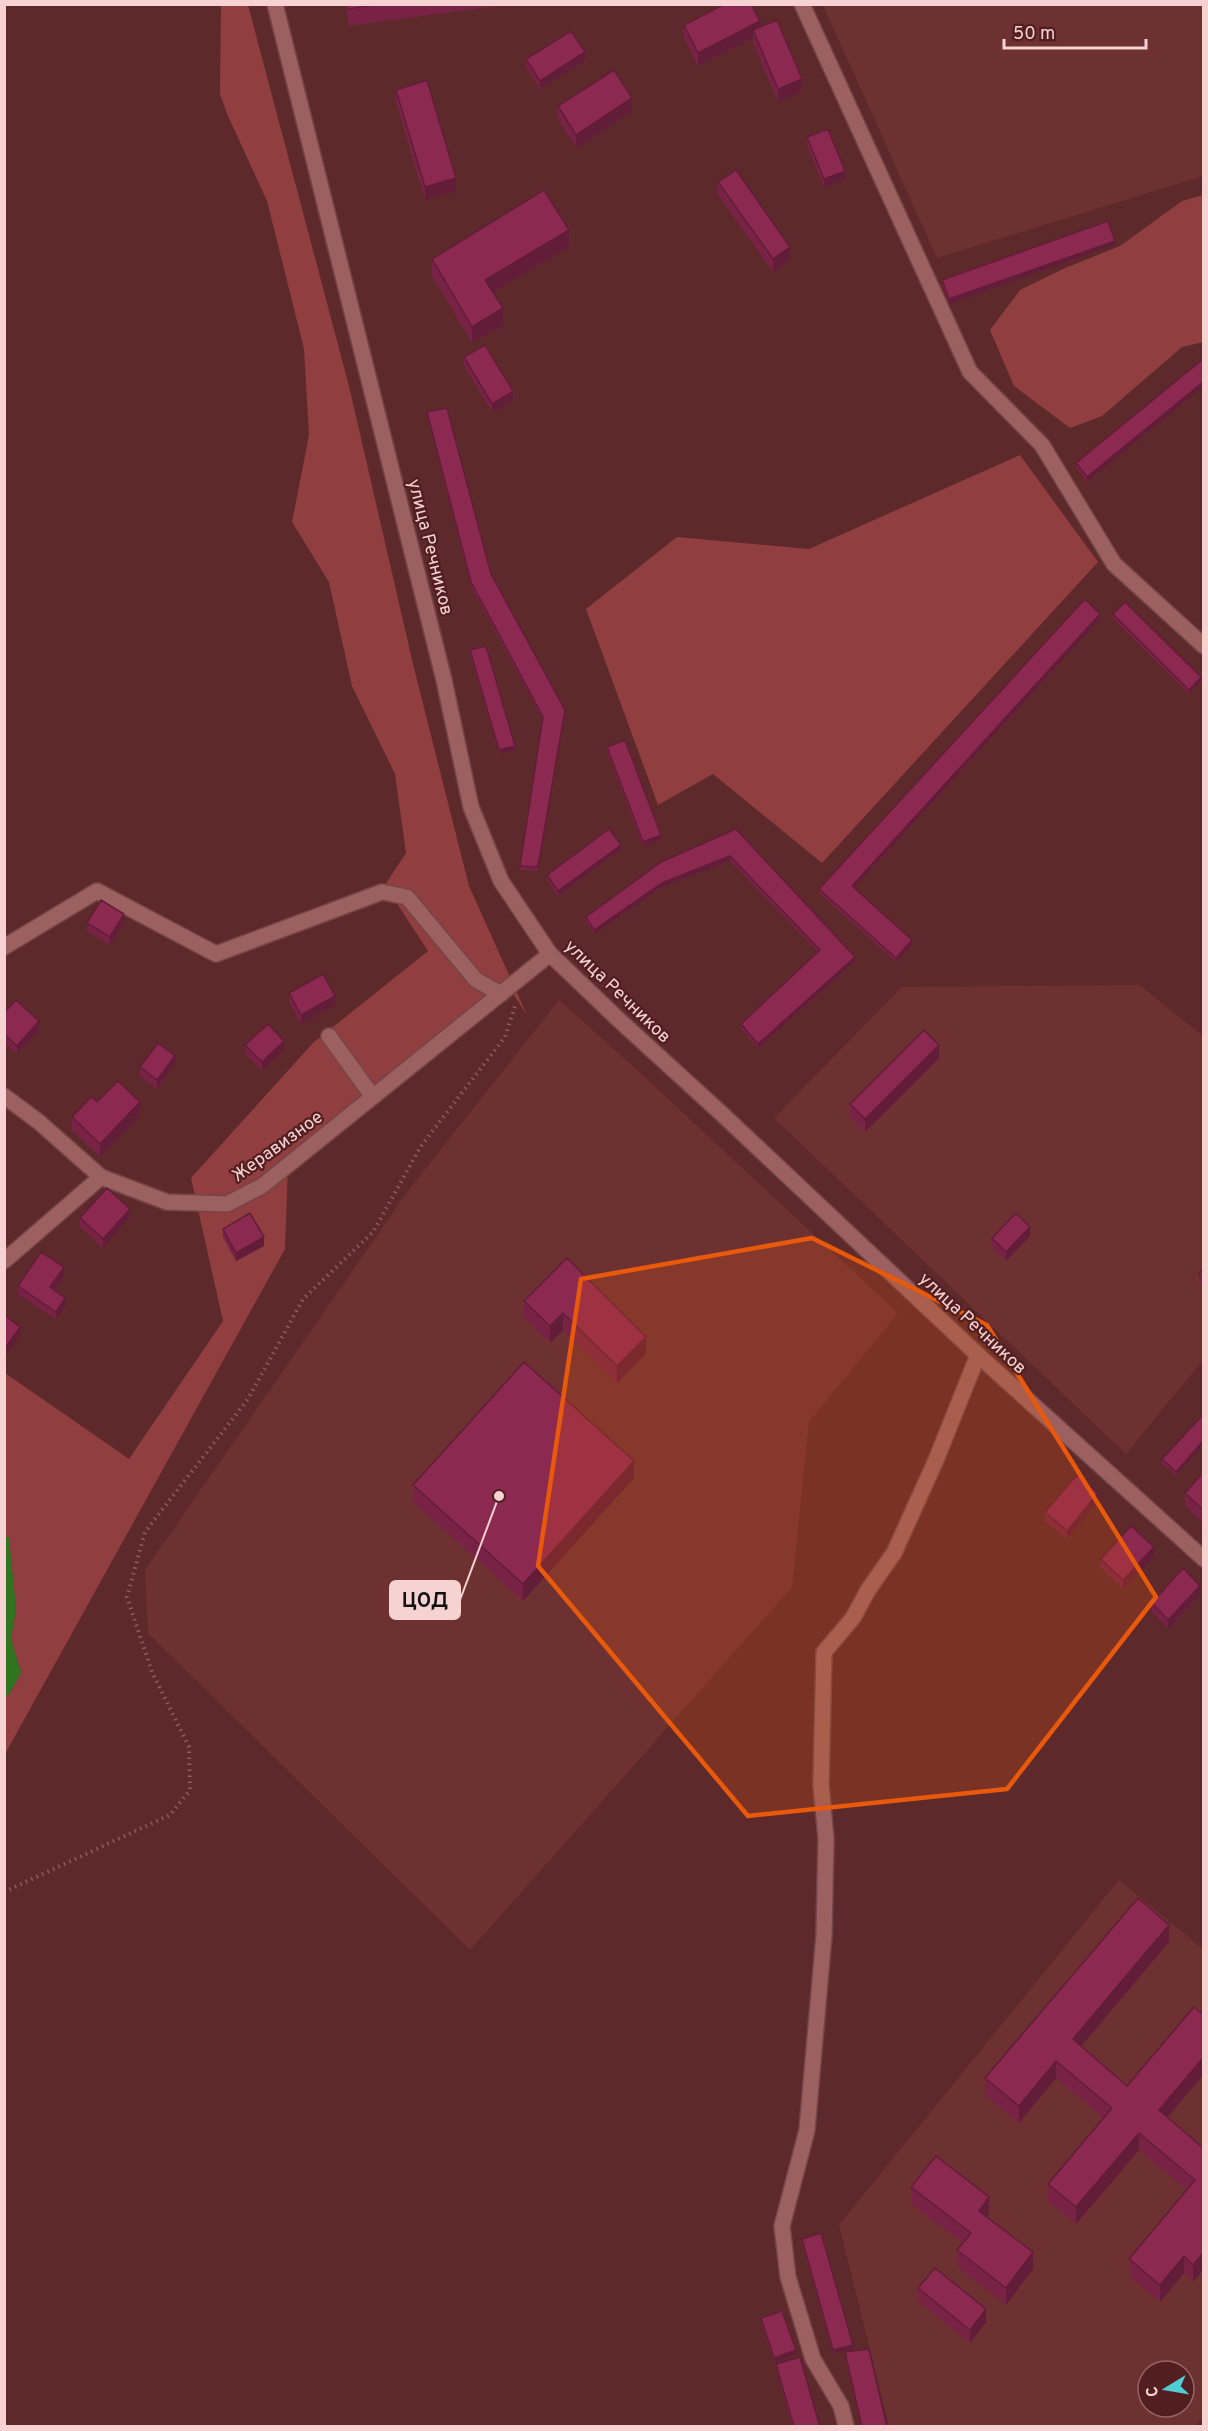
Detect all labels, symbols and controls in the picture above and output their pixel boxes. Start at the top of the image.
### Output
scale bar [1004,12,1146,50]
text: 50 m [1013,23,1055,46]
street label: улица Речников [402,477,458,618]
street label: улица Речников [559,935,675,1049]
street label: Жеравизное [228,1106,328,1188]
street label: улица Речников [913,1268,1031,1380]
callout: ЦОД [390,1581,460,1619]
text: ЦОД [402,1589,448,1615]
north arrow [1136,2359,1196,2419]
text: С [1142,2385,1164,2398]

